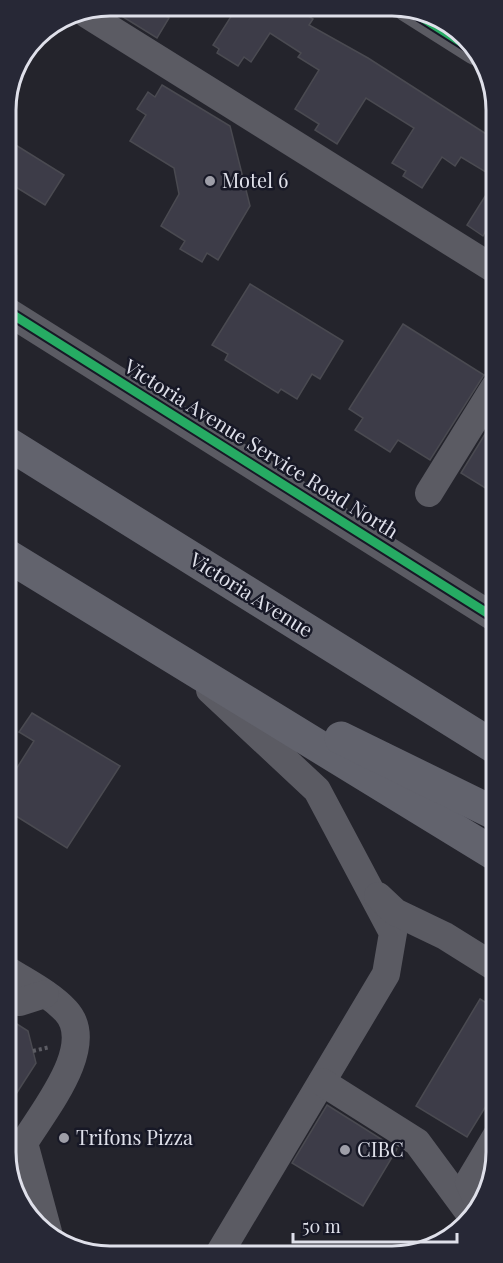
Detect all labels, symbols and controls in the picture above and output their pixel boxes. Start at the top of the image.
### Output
place label: Motel 6 [222,166,288,193]
marker: Motel 6 [203,174,217,188]
street label: Victoria Avenue Service Road North [119,351,404,544]
street label: Victoria Avenue [184,545,319,642]
place label: Trifons Pizza [76,1123,193,1150]
marker: Trifons Pizza [57,1131,71,1145]
place label: CIBC [357,1135,404,1162]
marker: CIBC [338,1143,352,1157]
scale bar [293,1206,456,1244]
text: 50 m [302,1214,341,1238]

